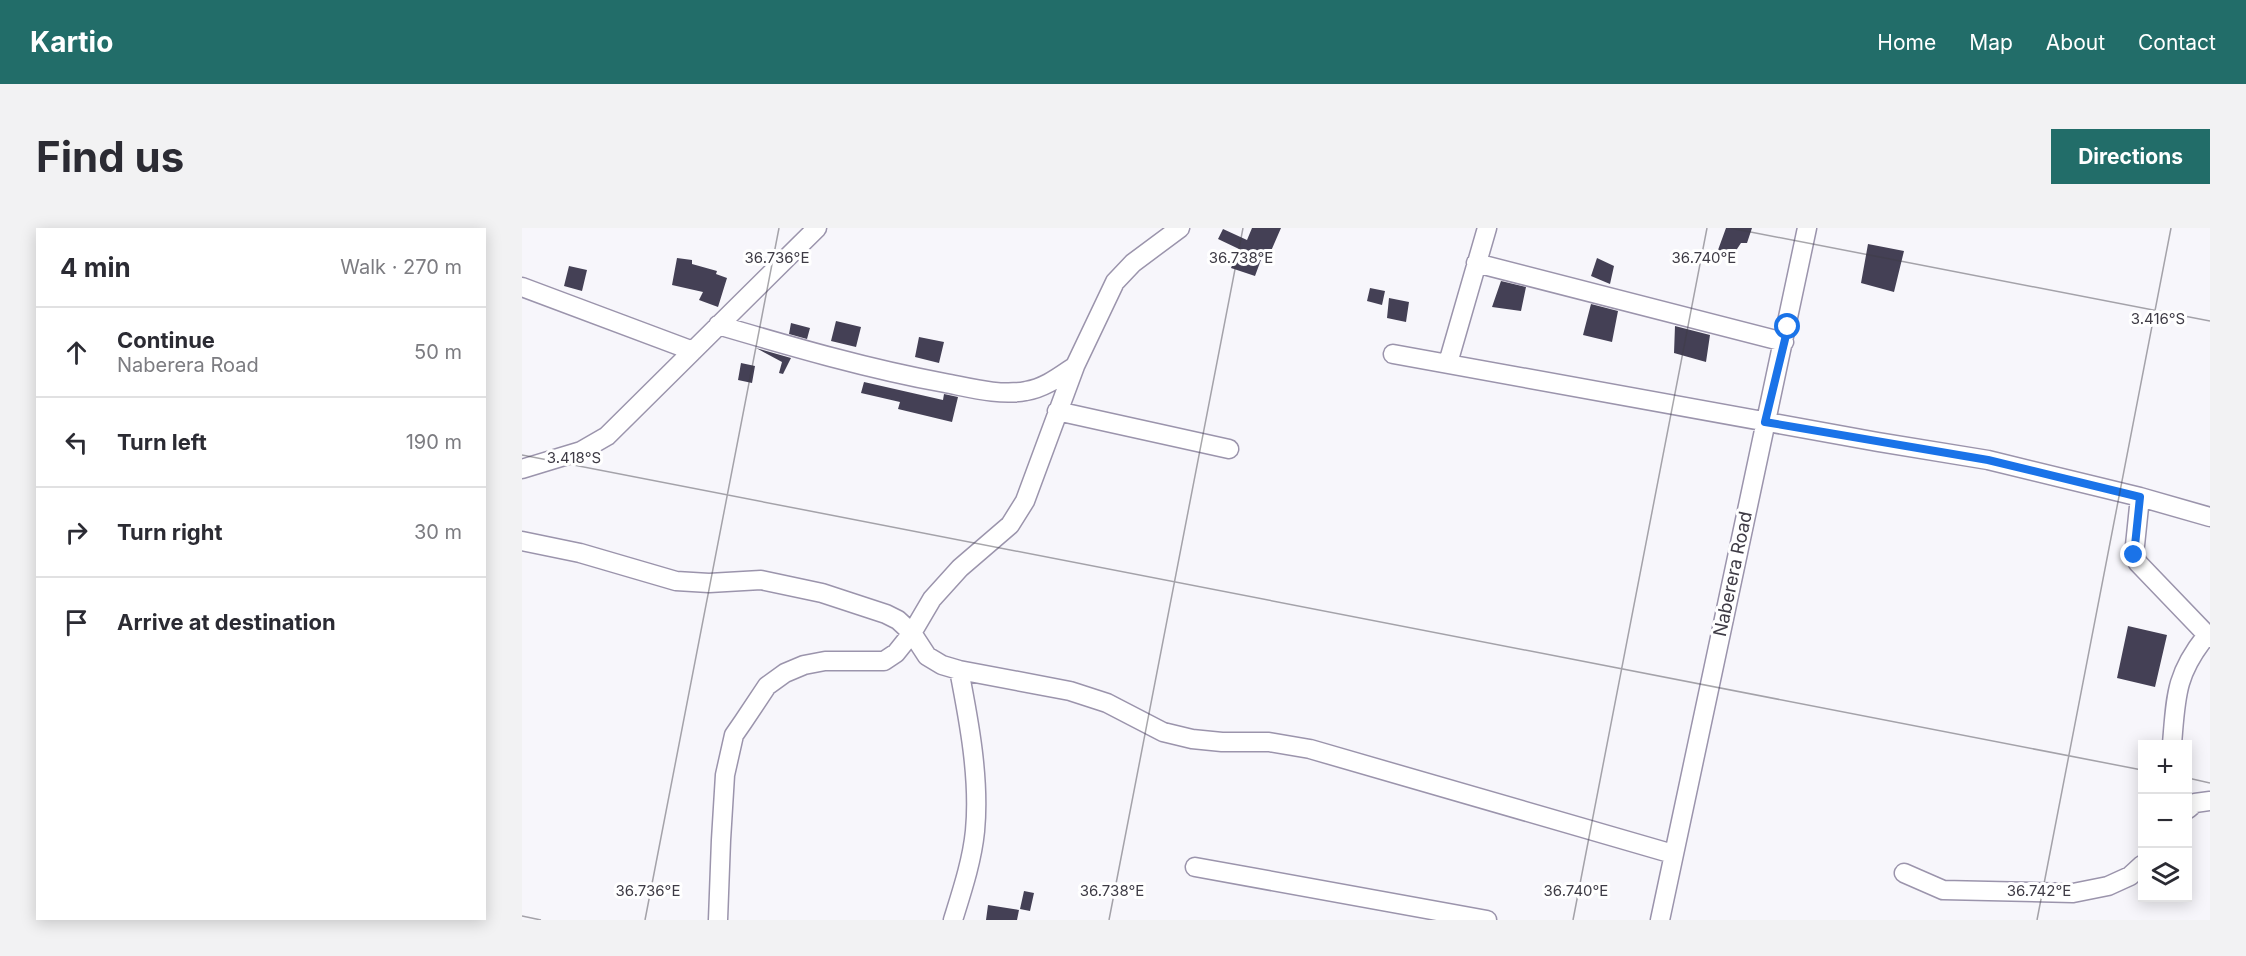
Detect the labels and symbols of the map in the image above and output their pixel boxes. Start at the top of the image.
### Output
text: 36.736°E [745,248,809,267]
text: 36.738°E [1209,248,1273,267]
text: 36.740°E [1672,248,1736,267]
text: 3.416°S [2131,309,2185,328]
route start [1774,313,1800,339]
text: 3.418°S [547,448,601,467]
street label: Naberera Road [1709,509,1756,638]
route end [2120,541,2146,567]
text: 36.736°E [616,881,680,900]
text: 36.738°E [1080,881,1144,900]
text: 36.740°E [1544,881,1608,900]
text: 36.742°E [2007,881,2071,900]

